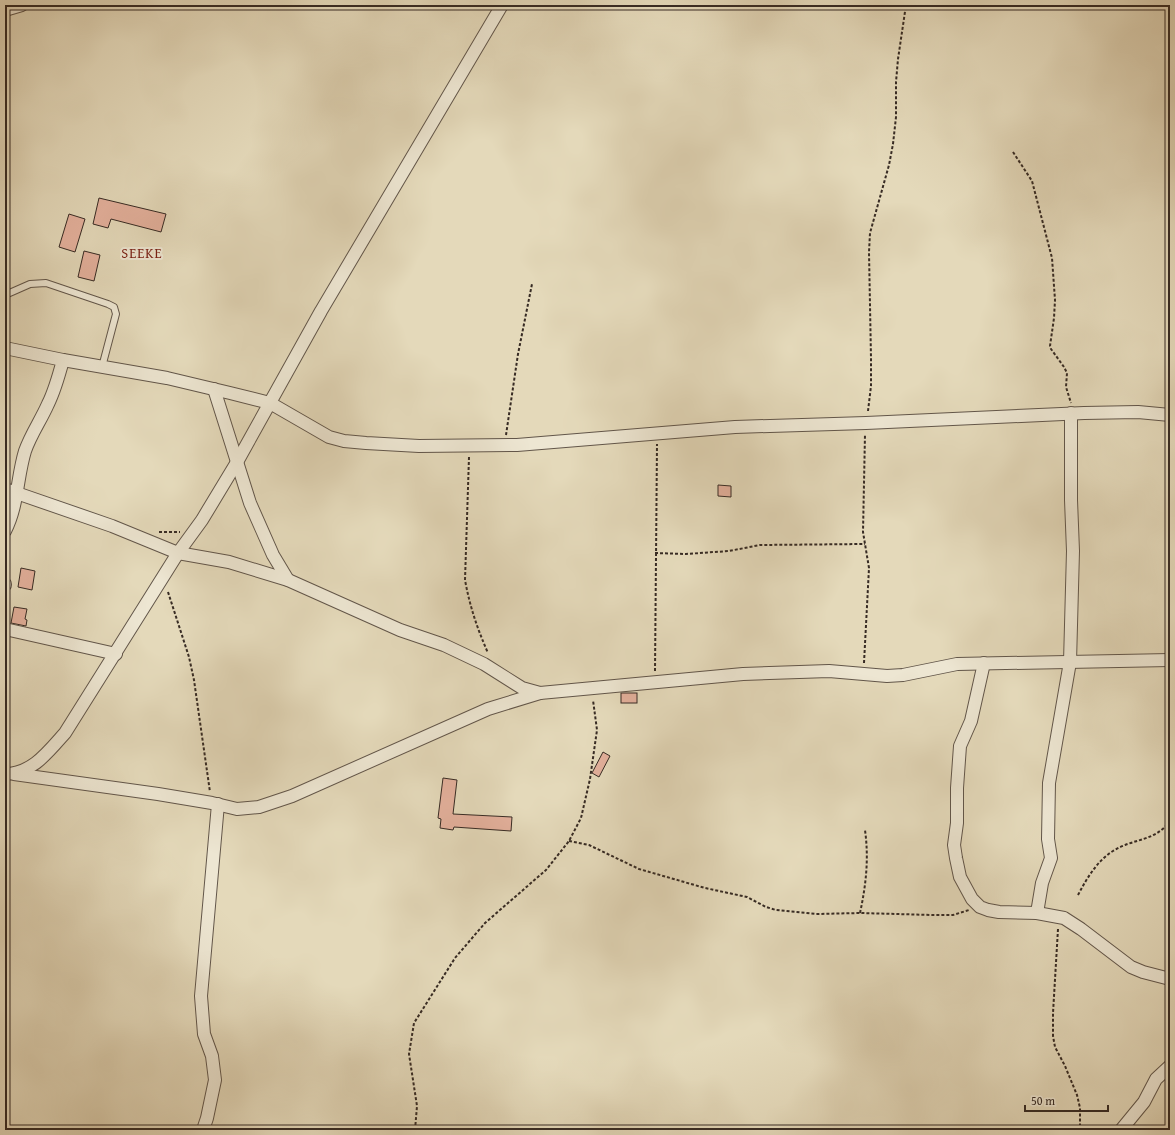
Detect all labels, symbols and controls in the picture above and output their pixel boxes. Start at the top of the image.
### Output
district label: SEEKE [121,243,163,263]
scale bar [1025,1087,1108,1113]
text: 50 m [1031,1092,1055,1109]

